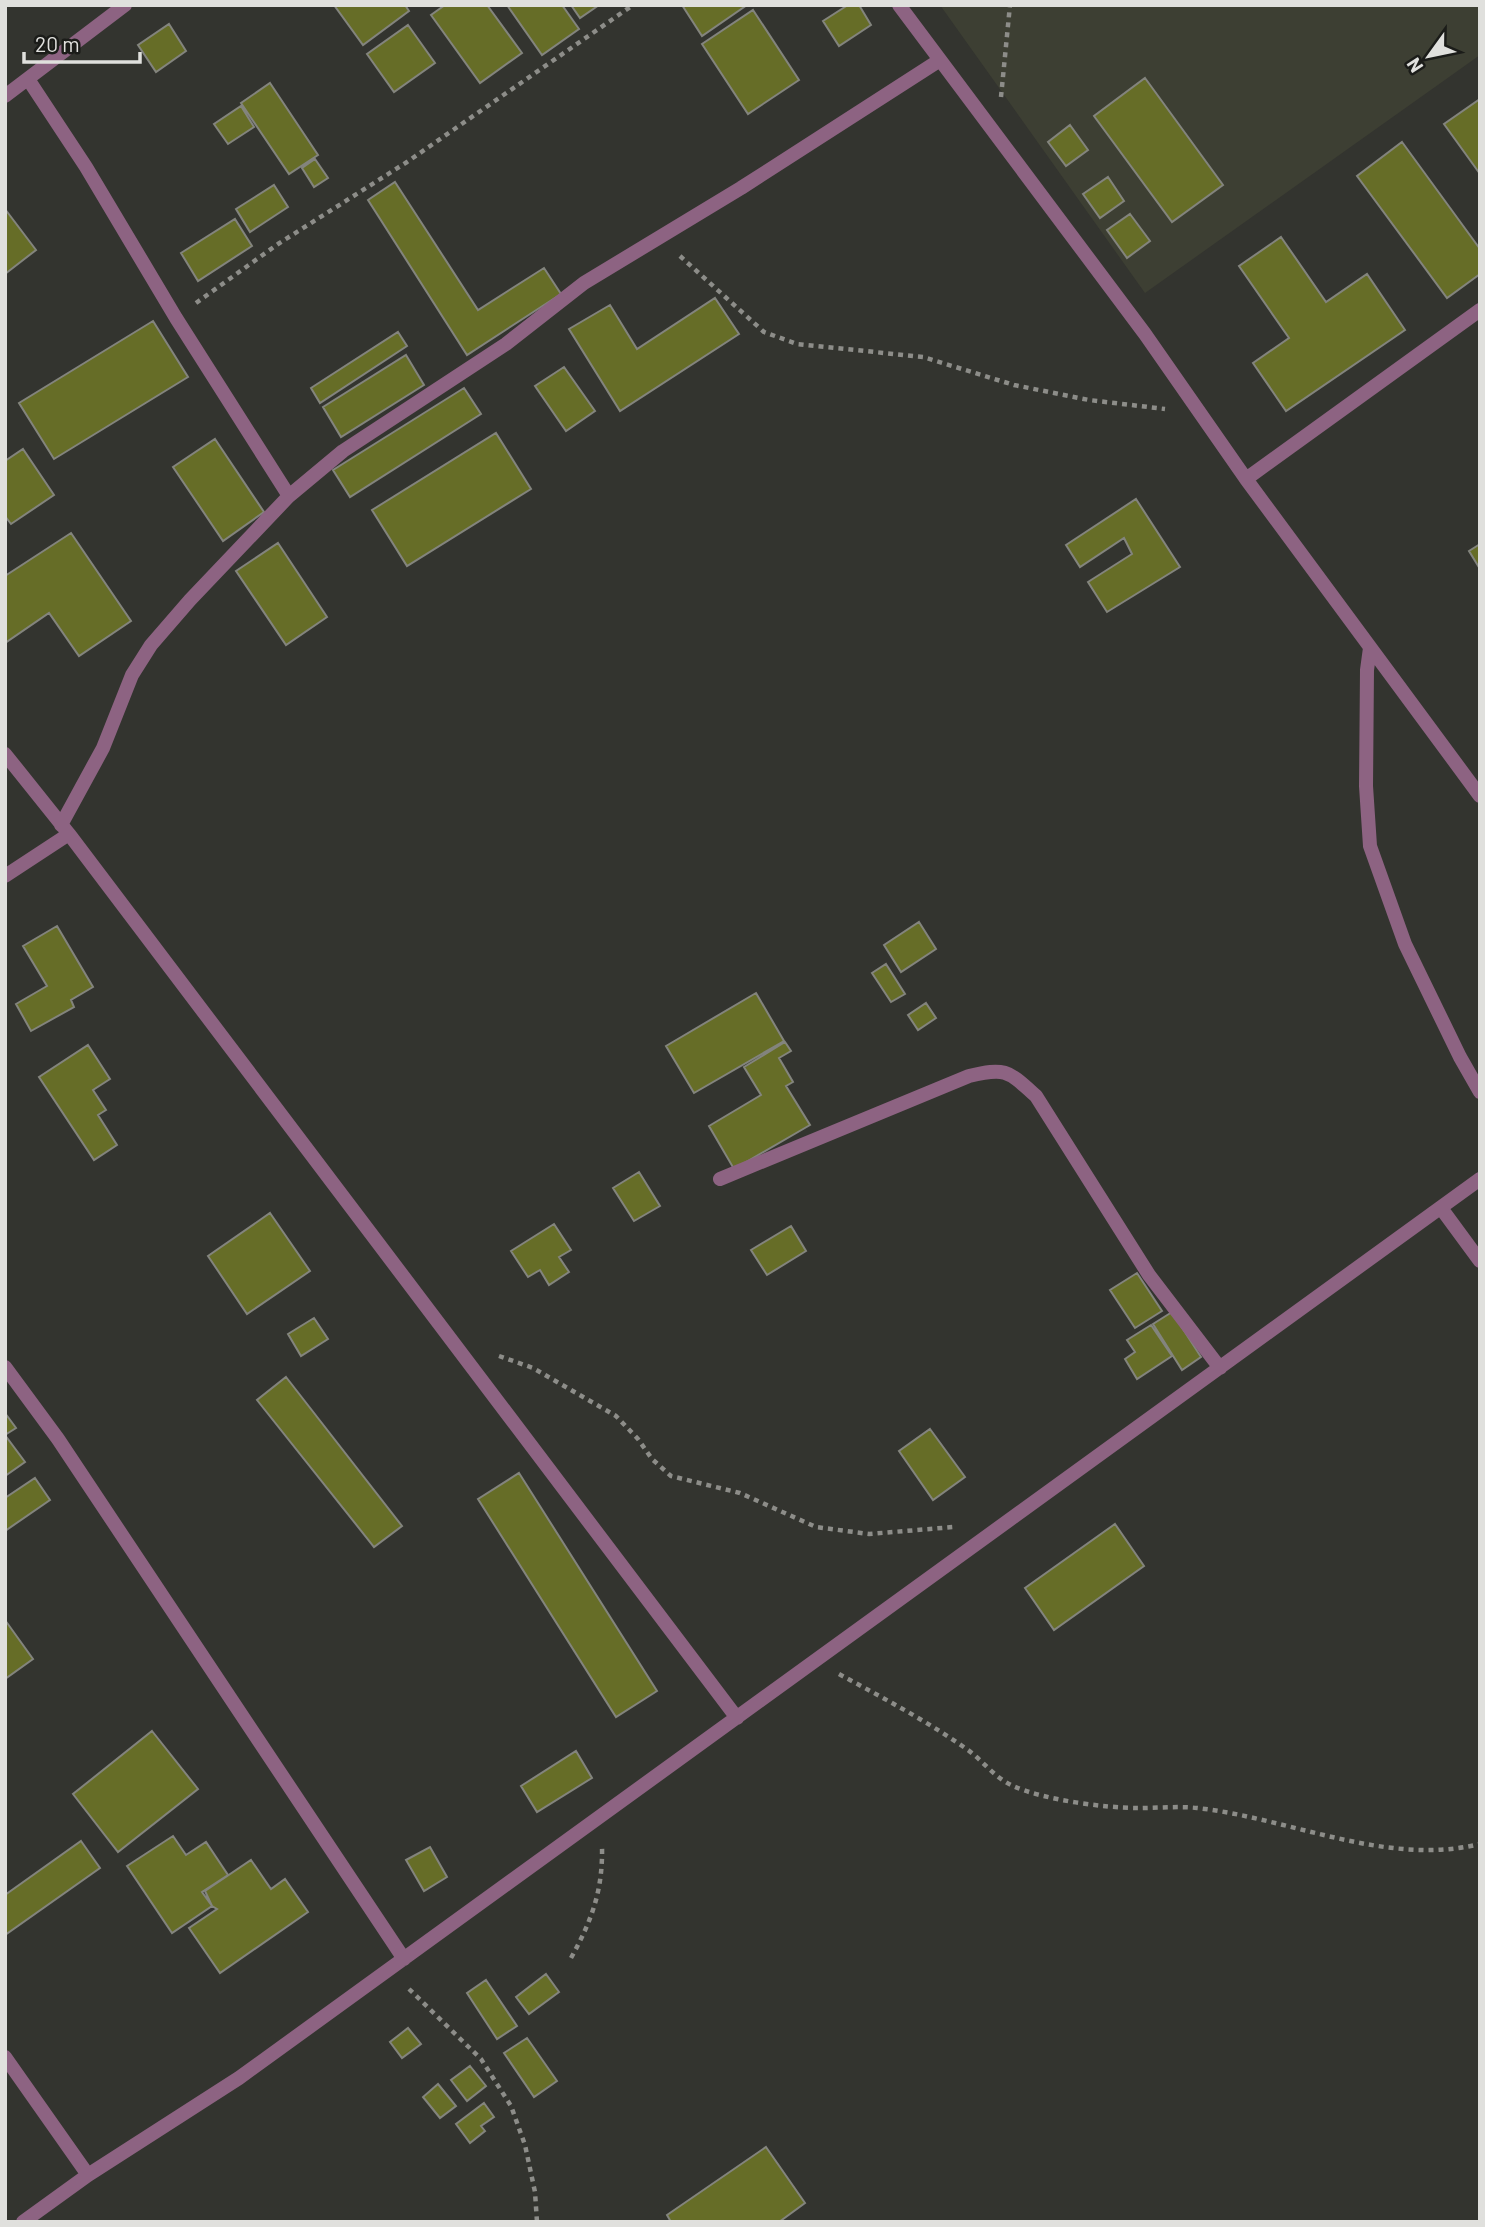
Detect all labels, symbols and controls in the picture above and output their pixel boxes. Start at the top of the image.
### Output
scale bar [24,21,140,65]
north arrow [1394,21,1464,91]
text: 20 m [35,31,80,56]
text: N [1401,54,1427,77]

